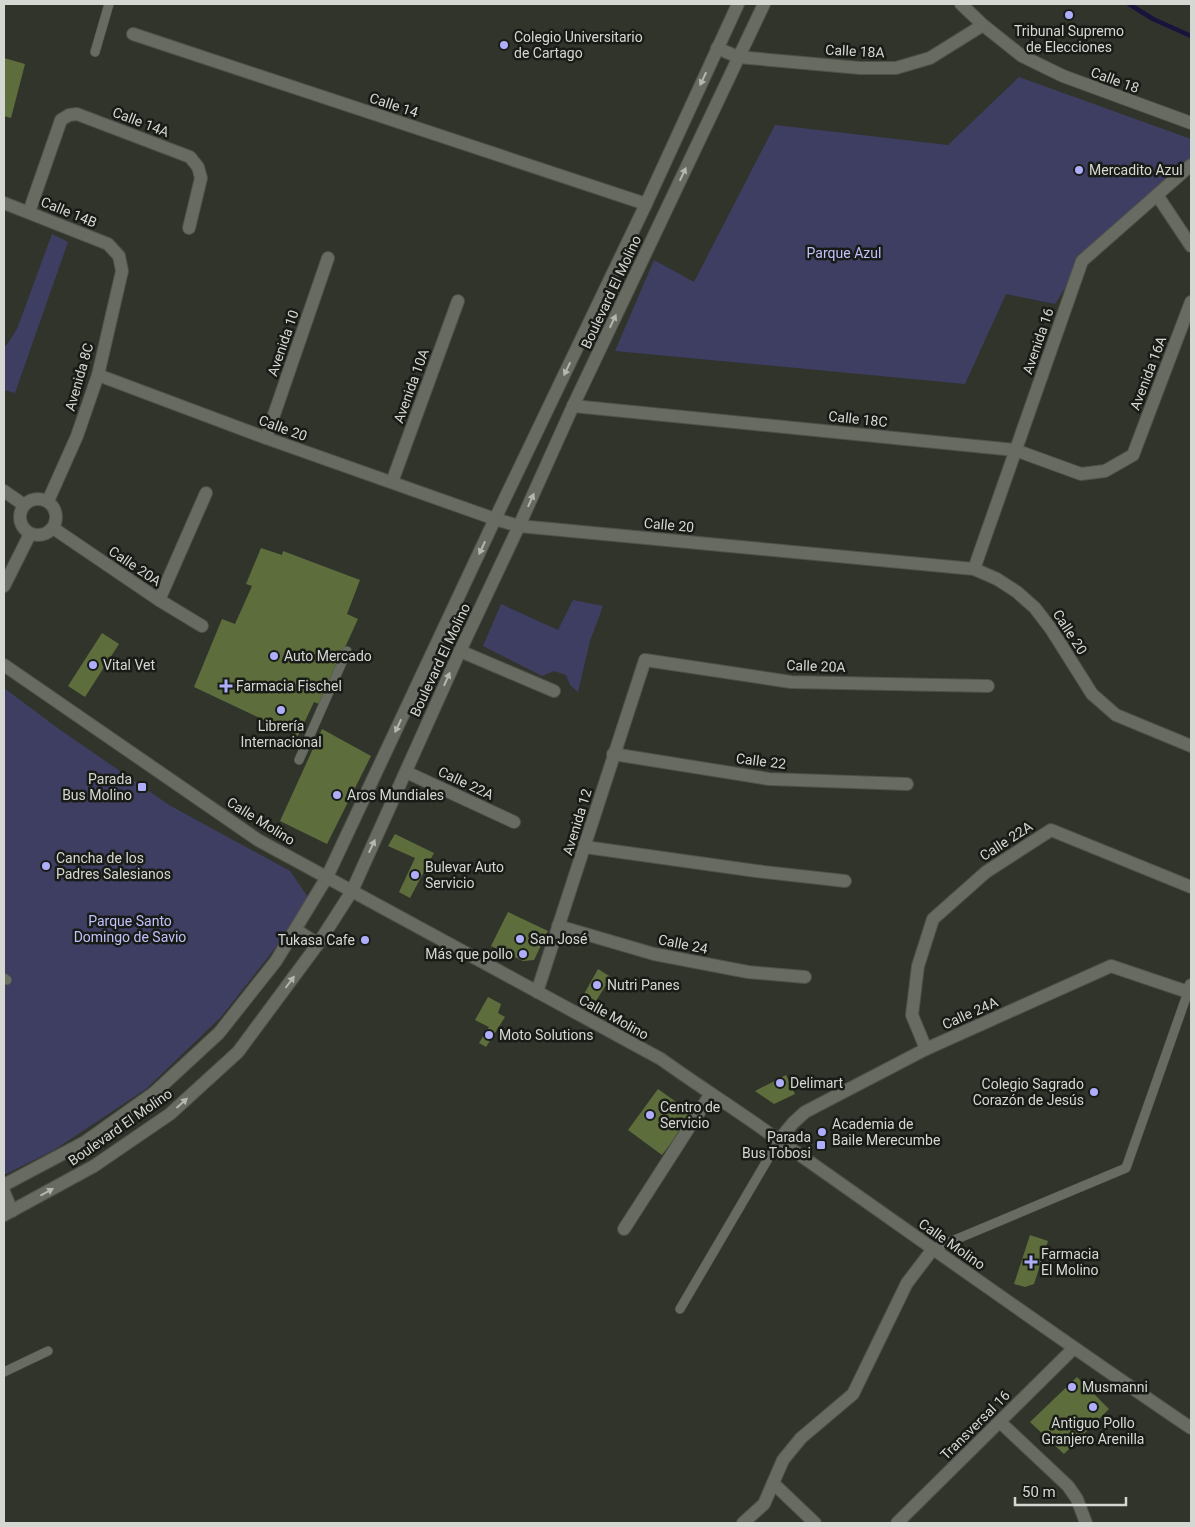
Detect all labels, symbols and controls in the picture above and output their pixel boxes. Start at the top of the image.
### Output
marker: Tribunal Supremo de Elecciones [1063,9,1075,21]
place label: Tribunal Supremo de Elecciones [1014,23,1124,55]
place label: Colegio Universitario de Cartago [514,29,643,61]
marker: Colegio Universitario de Cartago [498,39,510,51]
street label: Calle 18A [825,41,885,61]
street label: Calle 18 [1089,64,1141,96]
one-way arrow [698,72,706,86]
street label: Calle 14 [368,90,420,120]
street label: Calle 14A [110,104,172,140]
place label: Mercadito Azul [1089,162,1183,178]
marker: Mercadito Azul [1073,164,1085,176]
one-way arrow [679,167,687,181]
street label: Calle 14B [39,194,99,230]
street label: Boulevard El Molino [578,233,644,351]
park label: Parque Azul [807,245,881,261]
street label: Avenida 16 [1019,306,1057,376]
street label: Avenida 10 [264,308,302,378]
one-way arrow [610,314,618,328]
street label: Avenida 16A [1127,334,1169,412]
street label: Avenida 8C [62,341,96,413]
street label: Avenida 10A [390,347,432,425]
one-way arrow [563,362,571,376]
street label: Calle 18C [828,408,888,430]
street label: Calle 20 [257,412,309,444]
one-way arrow [527,493,535,507]
street label: Calle 20 [643,515,695,535]
one-way arrow [478,540,486,555]
street label: Calle 20A [106,543,164,589]
street label: Boulevard El Molino [407,601,473,719]
street label: Calle 20 [1050,607,1090,658]
place label: Auto Mercado [284,648,372,664]
marker: Auto Mercado [268,650,280,662]
place label: Vital Vet [103,657,155,673]
street label: Calle 20A [786,657,846,675]
marker: Vital Vet [87,659,99,671]
one-way arrow [443,672,451,686]
place label: Farmacia Fischel [236,678,342,694]
marker: Farmacia Fischel [220,680,232,692]
marker: Librería Internacional [275,704,287,716]
place label: Librería Internacional [240,718,322,750]
one-way arrow [394,719,402,733]
street label: Calle 22 [735,750,787,772]
street label: Calle 22A [436,763,496,803]
place label: Parada Bus Molino [62,771,132,803]
marker: Parada Bus Molino [136,781,148,793]
place label: Aros Mundiales [347,787,444,803]
street label: Avenida 12 [559,787,595,857]
marker: Aros Mundiales [331,789,343,801]
street label: Calle Molino [224,794,298,848]
street label: Calle 22A [977,818,1035,864]
one-way arrow [368,839,376,853]
place label: Cancha de los Padres Salesianos [56,850,171,882]
place label: Bulevar Auto Servicio [425,859,504,891]
marker: Cancha de los Padres Salesianos [40,860,52,872]
marker: Bulevar Auto Servicio [409,869,421,881]
park label: Parque Santo Domingo de Savio [74,913,186,945]
place label: San José [530,931,588,947]
street label: Calle 24 [657,931,709,957]
place label: Tukasa Cafe [278,932,355,948]
marker: San José [514,933,526,945]
marker: Tukasa Cafe [359,934,371,946]
place label: Más que pollo [425,946,513,962]
marker: Más que pollo [517,948,529,960]
one-way arrow [284,976,295,989]
place label: Nutri Panes [607,977,680,993]
marker: Nutri Panes [591,979,603,991]
street label: Calle Molino [576,991,652,1043]
street label: Calle 24A [940,994,1000,1032]
place label: Moto Solutions [499,1027,593,1043]
marker: Moto Solutions [483,1029,495,1041]
place label: Delimart [790,1075,843,1091]
place label: Colegio Sagrado Corazón de Jesús [973,1076,1084,1108]
marker: Delimart [774,1077,786,1089]
street label: Boulevard El Molino [65,1085,175,1169]
marker: Colegio Sagrado Corazón de Jesús [1088,1086,1100,1098]
one-way arrow [175,1097,187,1109]
place label: Centro de Servicio [660,1099,720,1131]
marker: Centro de Servicio [644,1109,656,1121]
place label: Academia de Baile Merecumbe [832,1116,940,1148]
marker: Academia de Baile Merecumbe [816,1126,828,1138]
place label: Parada Bus Tobosi [742,1129,811,1161]
marker: Parada Bus Tobosi [815,1139,827,1151]
one-way arrow [39,1188,54,1196]
street label: Calle Molino [916,1215,988,1273]
place label: Farmacia El Molino [1041,1246,1099,1278]
marker: Farmacia El Molino [1025,1256,1037,1268]
place label: Musmanni [1082,1379,1148,1395]
marker: Musmanni [1066,1381,1078,1393]
street label: Transversal 16 [937,1387,1013,1463]
marker: Antiguo Pollo Granjero Arenilla [1087,1401,1099,1413]
place label: Antiguo Pollo Granjero Arenilla [1042,1415,1144,1447]
scale bar [1015,1474,1126,1506]
text: 50 m [1022,1483,1056,1501]

